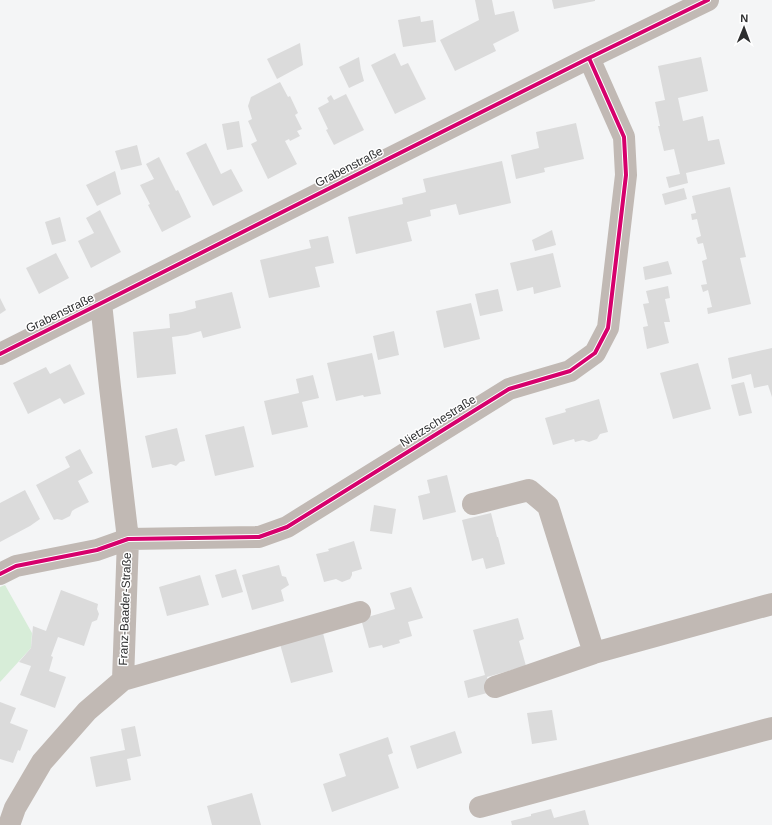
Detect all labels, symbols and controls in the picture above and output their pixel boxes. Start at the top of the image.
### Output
north arrow [724,8,764,48]
text: N [740,12,748,24]
street label: Grabenstraße [313,144,385,190]
street label: Grabenstraße [24,290,97,336]
street label: Nietzschestraße [398,392,479,450]
street label: Franz-Baader-Straße [116,552,134,666]

